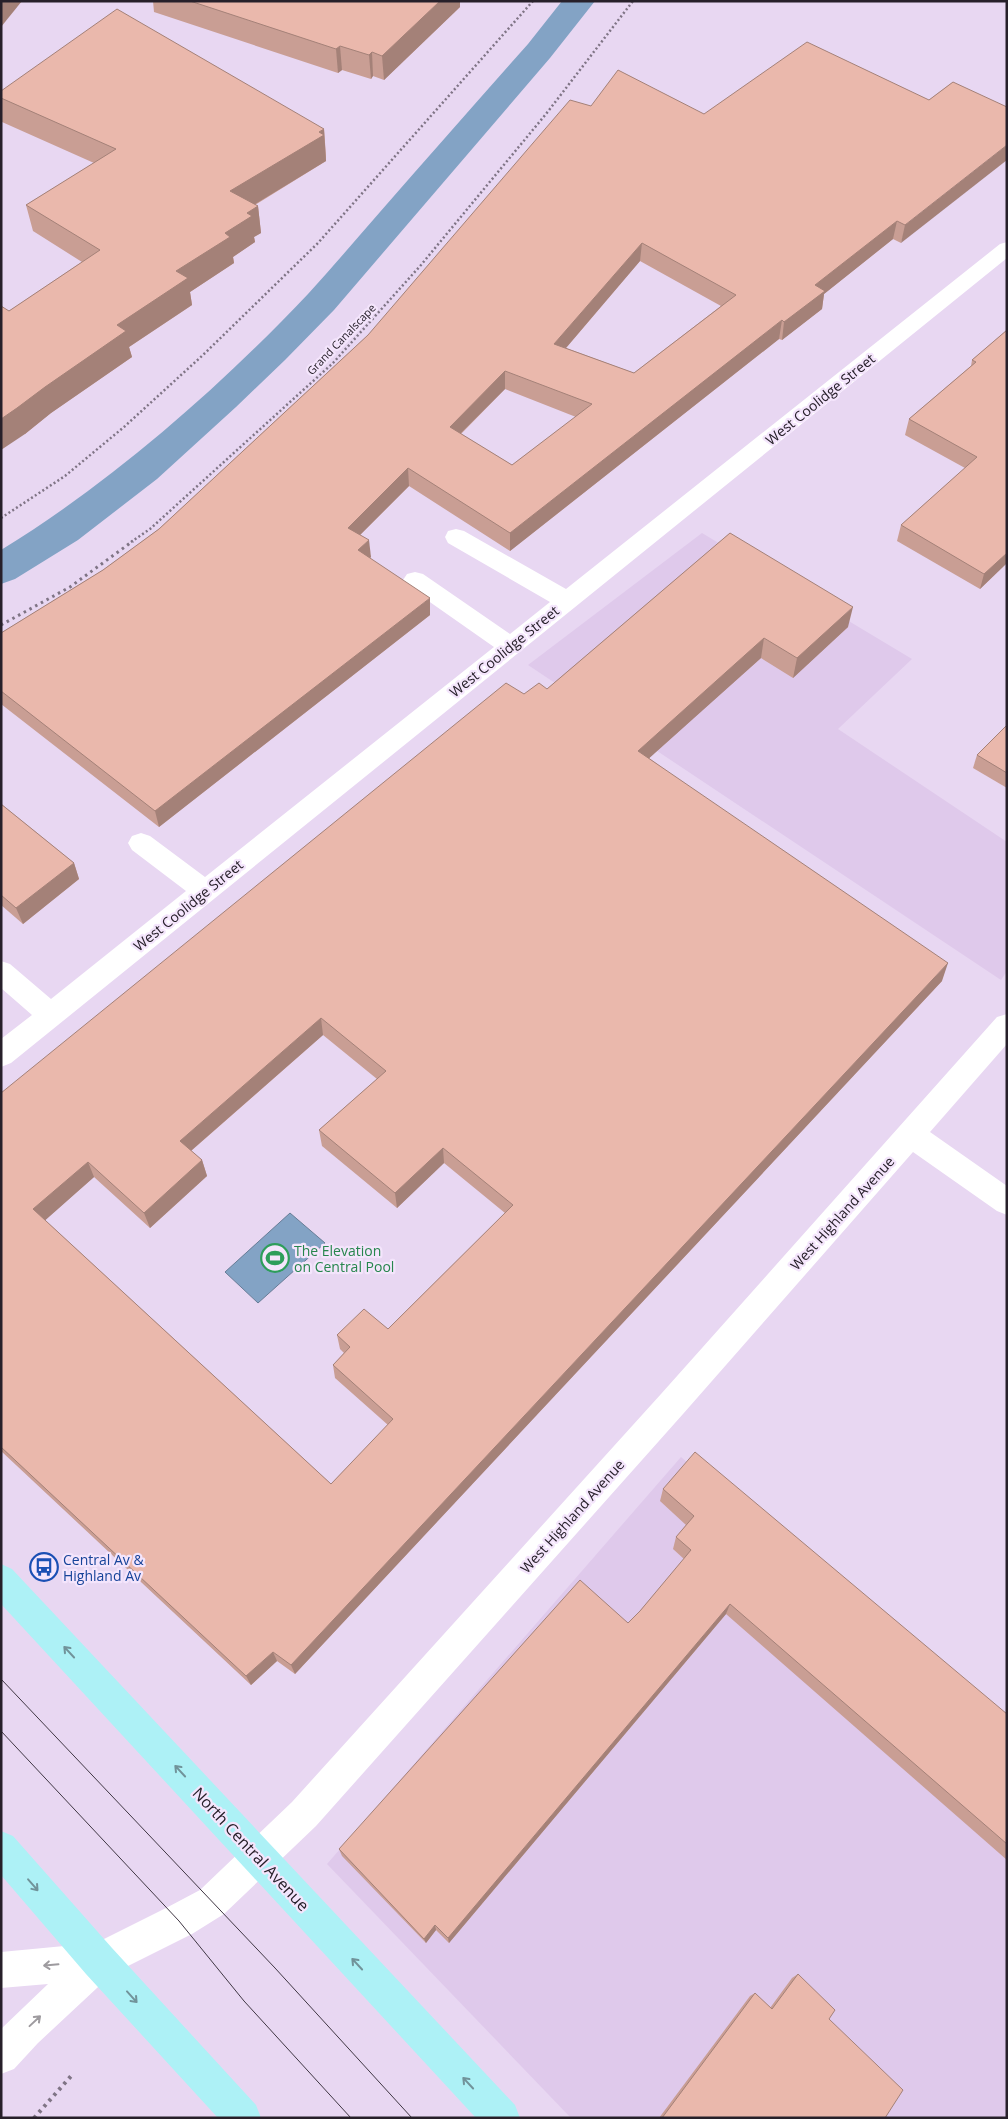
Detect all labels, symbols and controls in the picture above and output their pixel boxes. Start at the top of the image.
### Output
street label: Grand Canalscape [303,300,379,378]
street label: West Coolidge Street [761,349,879,449]
street label: West Coolidge Street [445,601,563,701]
street label: West Coolidge Street [129,855,247,955]
street label: West Highland Avenue [786,1152,898,1274]
place label: The Elevation on Central Pool [294,1241,394,1276]
sports icon: The Elevation on Central Pool [260,1243,290,1273]
street label: West Highland Avenue [516,1455,628,1577]
place label: Central Av & Highland Av [63,1550,144,1585]
bus stop icon: Central Av & Highland Av [29,1552,59,1582]
one-way arrow [63,1646,75,1658]
one-way arrow [174,1765,185,1778]
street label: North Central Avenue [188,1782,314,1916]
one-way arrow [27,1878,39,1891]
one-way arrow [351,1957,363,1970]
one-way arrow [43,1960,59,1970]
one-way arrow [126,1990,138,2003]
one-way arrow [28,2015,41,2027]
one-way arrow [462,2076,474,2089]

